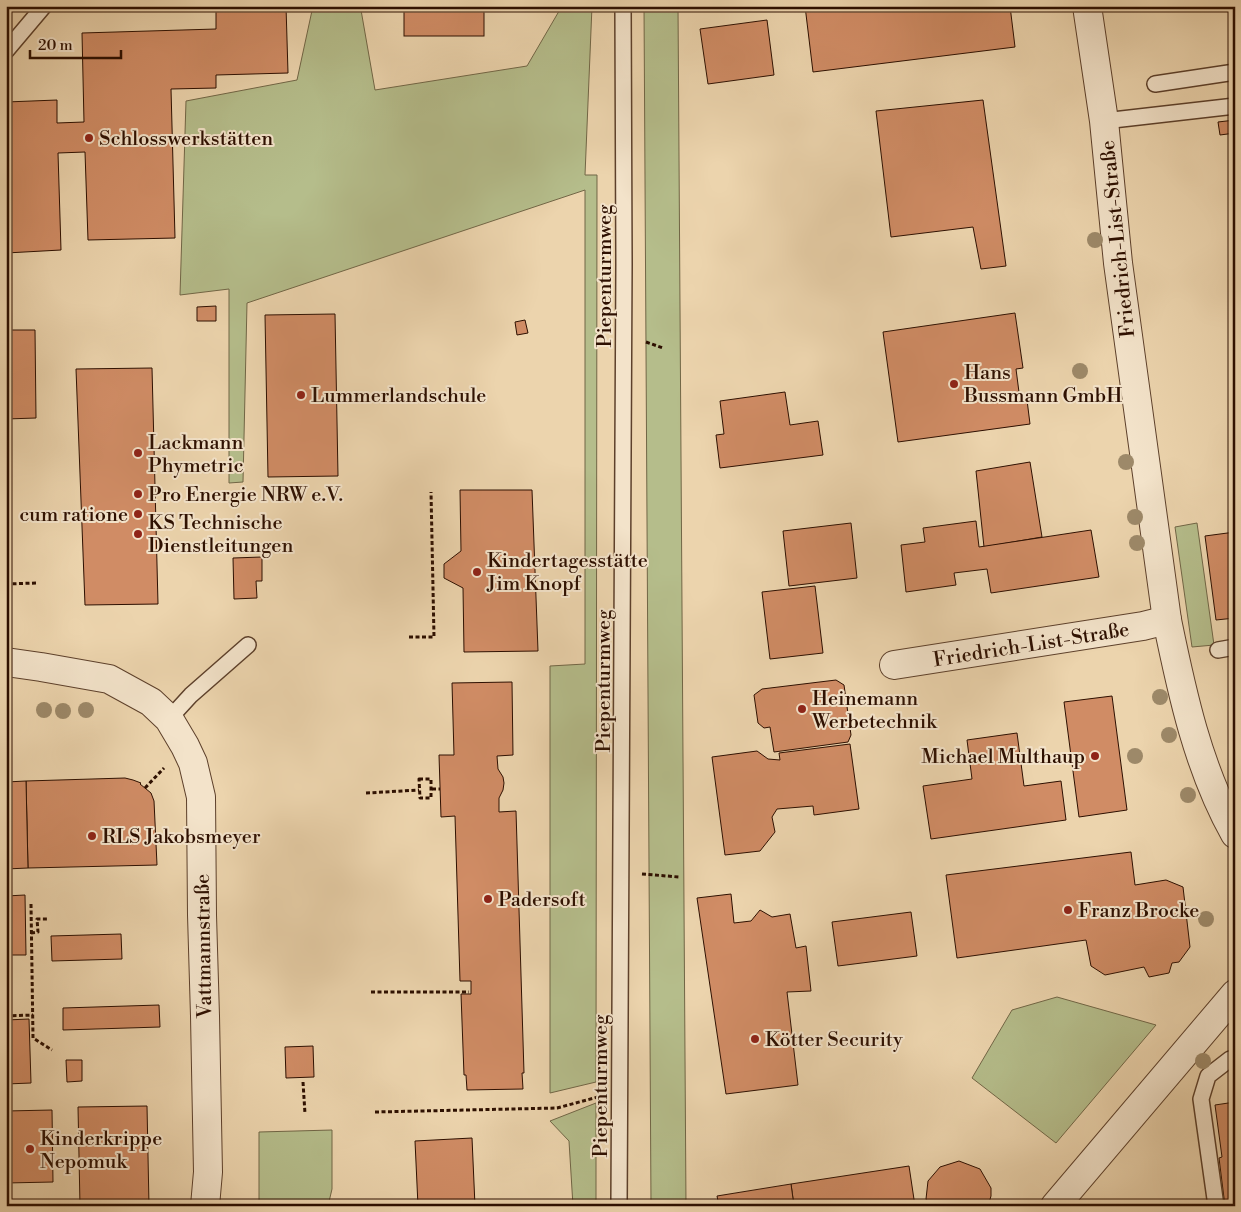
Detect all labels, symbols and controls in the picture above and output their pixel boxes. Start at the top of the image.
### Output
scale bar [30,28,121,60]
text: 20 m [38,36,73,55]
place label: Schlosswerkstätten [99,127,273,152]
marker: Schlosswerkstätten [83,132,95,144]
street label: Friedrich-List-Straße [1096,139,1141,339]
street label: Piepenturmweg [593,204,618,348]
place label: Hans Bussmann GmbH [963,361,1122,409]
marker: Hans Bussmann GmbH [948,378,960,390]
place label: Lummerlandschule [311,384,486,409]
marker: Lummerlandschule [295,389,307,401]
place label: Lackmann Phymetric [148,431,244,479]
marker: Lackmann Phymetric [132,447,144,459]
place label: Pro Energie NRW e.V. [148,483,343,508]
marker: Pro Energie NRW e.V. [132,488,144,500]
place label: cum ratione [19,503,128,528]
marker: cum ratione [132,508,144,520]
place label: KS Technische Dienstleitungen [148,511,293,559]
marker: KS Technische Dienstleitungen [132,528,144,540]
place label: Kindertagesstätte Jim Knopf [486,549,648,597]
marker: Kindertagesstätte Jim Knopf [471,566,483,578]
street label: Piepenturmweg [592,609,617,753]
street label: Friedrich-List-Straße [931,618,1131,673]
place label: Heinemann Werbetechnik [811,687,938,735]
marker: Heinemann Werbetechnik [796,703,808,715]
place label: Michael Multhaup [921,745,1085,770]
marker: Michael Multhaup [1089,750,1101,762]
place label: RLS Jakobsmeyer [102,825,261,850]
marker: RLS Jakobsmeyer [86,830,98,842]
street label: Vattmannstraße [191,874,218,1019]
place label: Padersoft [498,888,586,913]
marker: Padersoft [482,893,494,905]
place label: Franz Brocke [1078,899,1199,924]
marker: Franz Brocke [1062,904,1074,916]
street label: Piepenturmweg [589,1014,614,1158]
place label: Kötter Security [765,1028,903,1053]
marker: Kötter Security [749,1033,761,1045]
place label: Kinderkrippe Nepomuk [40,1127,162,1175]
marker: Kinderkrippe Nepomuk [24,1143,36,1155]

